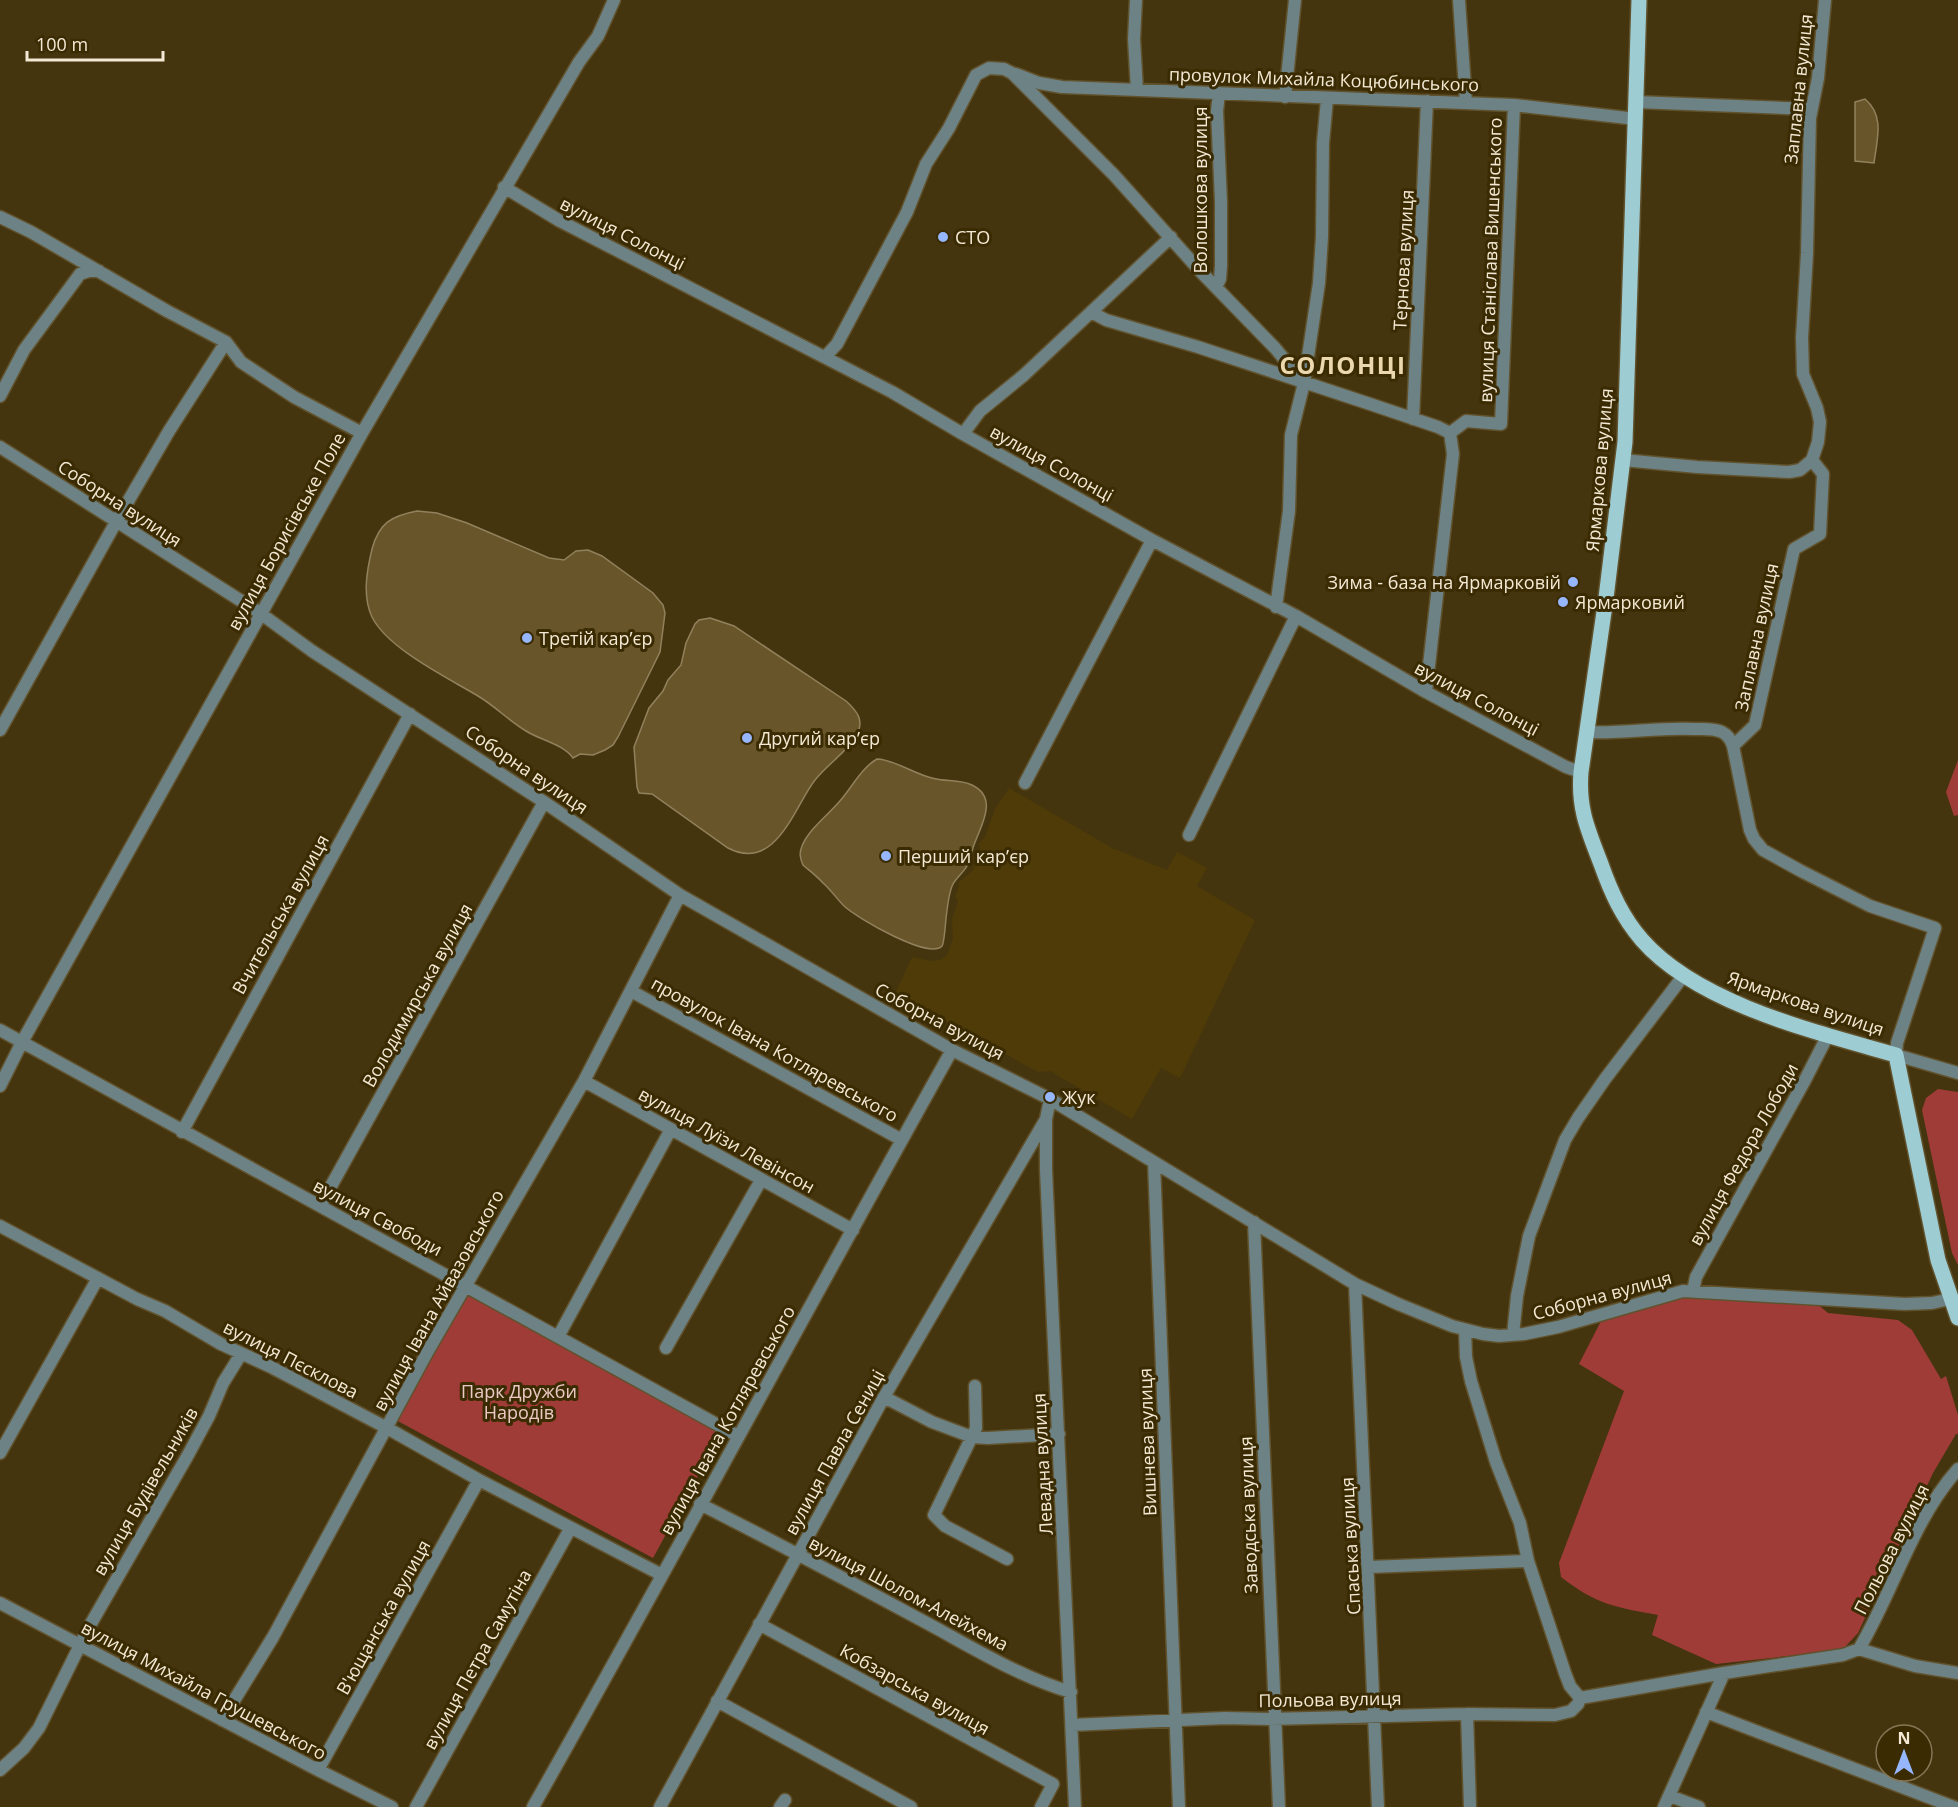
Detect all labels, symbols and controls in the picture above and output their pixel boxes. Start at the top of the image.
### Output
street label: Заплавна вулиця [1778,13,1818,165]
scale bar [27,24,164,62]
text: 100 m [36,32,88,56]
street label: провулок Михайла Коцюбинського [1168,62,1480,96]
street label: Волошкова вулиця [1188,106,1212,274]
street label: вулиця Станіслава Вишенського [1473,117,1507,403]
street label: Тернова вулиця [1387,189,1419,331]
street label: вулиця Солонці [556,191,690,275]
place label: СТО [955,225,990,249]
marker: СТО [936,230,950,244]
district label: СОЛОНЦІ [1280,348,1406,381]
street label: Ярмаркова вулиця [1580,387,1618,553]
street label: вулиця Солонці [986,419,1118,507]
street label: вулиця Борисівське Поле [222,428,350,634]
street label: Соборна вулиця [53,454,187,552]
street label: Заплавна вулиця [1729,561,1783,713]
place label: Зима - база на Ярмарковій [1328,570,1561,594]
marker: Зима - база на Ярмарковій [1566,575,1580,589]
place label: Ярмарковий [1575,590,1685,614]
marker: Ярмарковий [1556,595,1570,609]
place label: Третій кар’єр [539,626,652,650]
marker: Третій кар’єр [520,631,534,645]
street label: вулиця Солонці [1411,655,1543,741]
street label: Соборна вулиця [461,719,593,819]
place label: Другий кар’єр [759,726,880,750]
marker: Другий кар’єр [740,731,754,745]
street label: Вчительська вулиця [226,830,334,998]
place label: Перший кар’єр [898,844,1029,868]
marker: Перший кар’єр [879,849,893,863]
street label: Володимирська вулиця [356,899,478,1091]
street label: Ярмаркова вулиця [1725,965,1887,1041]
street label: провулок Івана Котляревського [647,971,903,1127]
street label: Соборна вулиця [871,977,1009,1065]
street label: вулиця Федора Лободи [1683,1058,1803,1250]
street label: вулиця Луїзи Левінсон [635,1082,819,1198]
place label: Жук [1062,1085,1096,1109]
marker: Жук [1043,1090,1057,1104]
street label: вулиця Свободи [309,1173,447,1261]
street label: вулиця Івана Айвазовського [367,1185,509,1415]
street label: Соборна вулиця [1530,1265,1674,1325]
street label: вулиця Івана Котляревського [654,1301,800,1539]
street label: вулиця Пєсклова [219,1315,363,1403]
street label: вулиця Павла Сениці [779,1365,889,1539]
street label: Вишнева вулиця [1132,1368,1162,1516]
park label: Парк Дружби Народів [461,1379,577,1424]
street label: Левадна вулиця [1026,1393,1058,1535]
street label: вулиця Будівельників [87,1403,203,1579]
street label: Заводська вулиця [1233,1436,1263,1594]
street label: Спаська вулиця [1334,1476,1366,1616]
street label: Польова вулиця [1848,1480,1934,1618]
street label: вулиця Шолом-Алейхема [805,1530,1013,1656]
street label: В'ющанська вулиця [330,1535,436,1699]
street label: вулиця Петра Самутіна [417,1565,537,1753]
street label: вулиця Михайла Грушевського [77,1615,331,1765]
street label: Кобзарська вулиця [836,1638,994,1740]
street label: Польова вулиця [1258,1686,1402,1712]
north arrow [1874,1723,1934,1783]
text: N [1897,1727,1911,1749]

